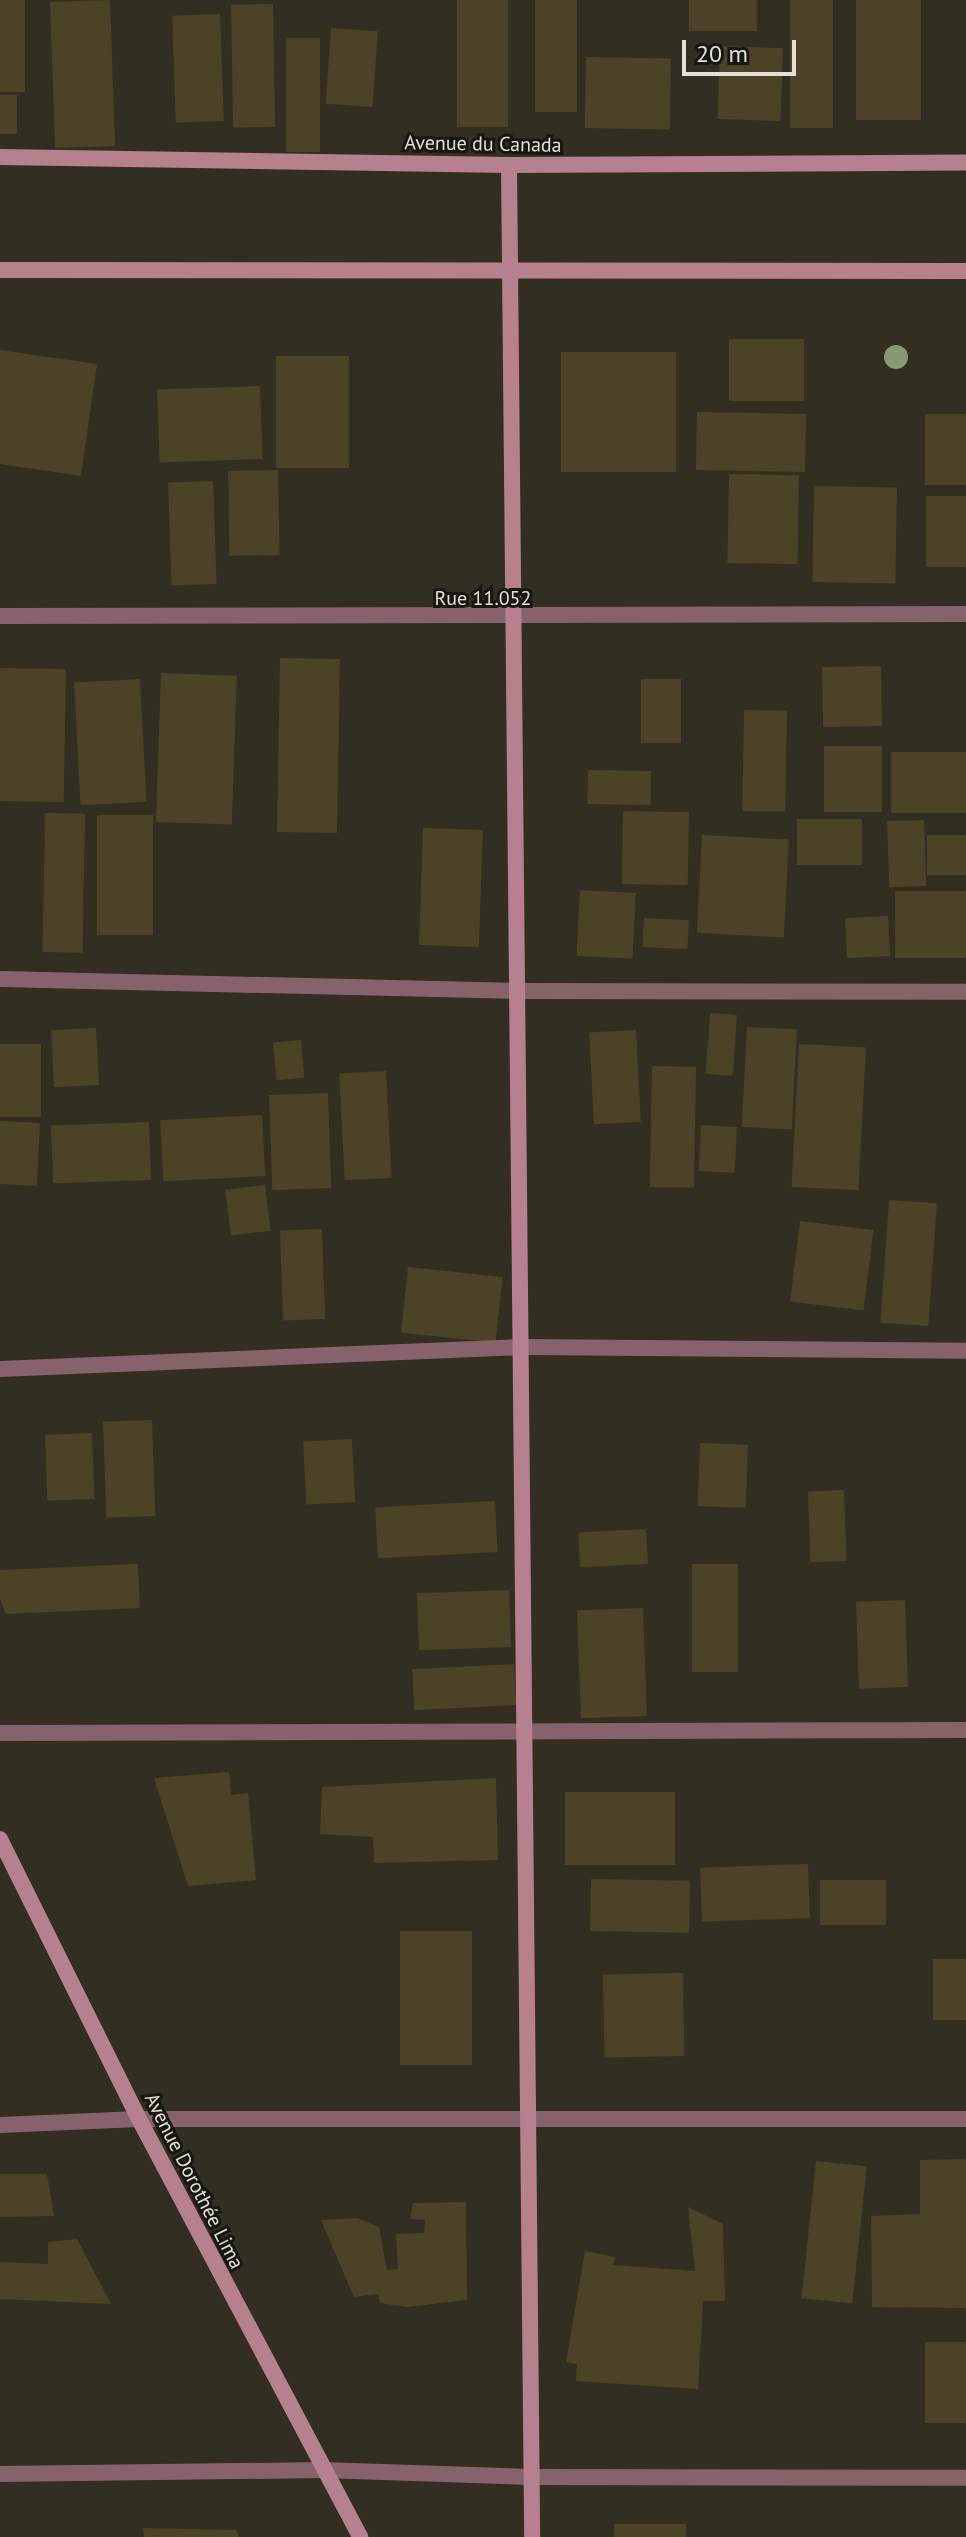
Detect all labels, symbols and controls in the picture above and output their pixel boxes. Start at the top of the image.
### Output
scale bar [686,24,800,74]
text: 20 m [696,38,748,69]
street label: Avenue du Canada [404,131,562,157]
street label: Rue 11.052 [435,586,531,610]
street label: Avenue Dorothée Lima [139,2089,249,2273]

